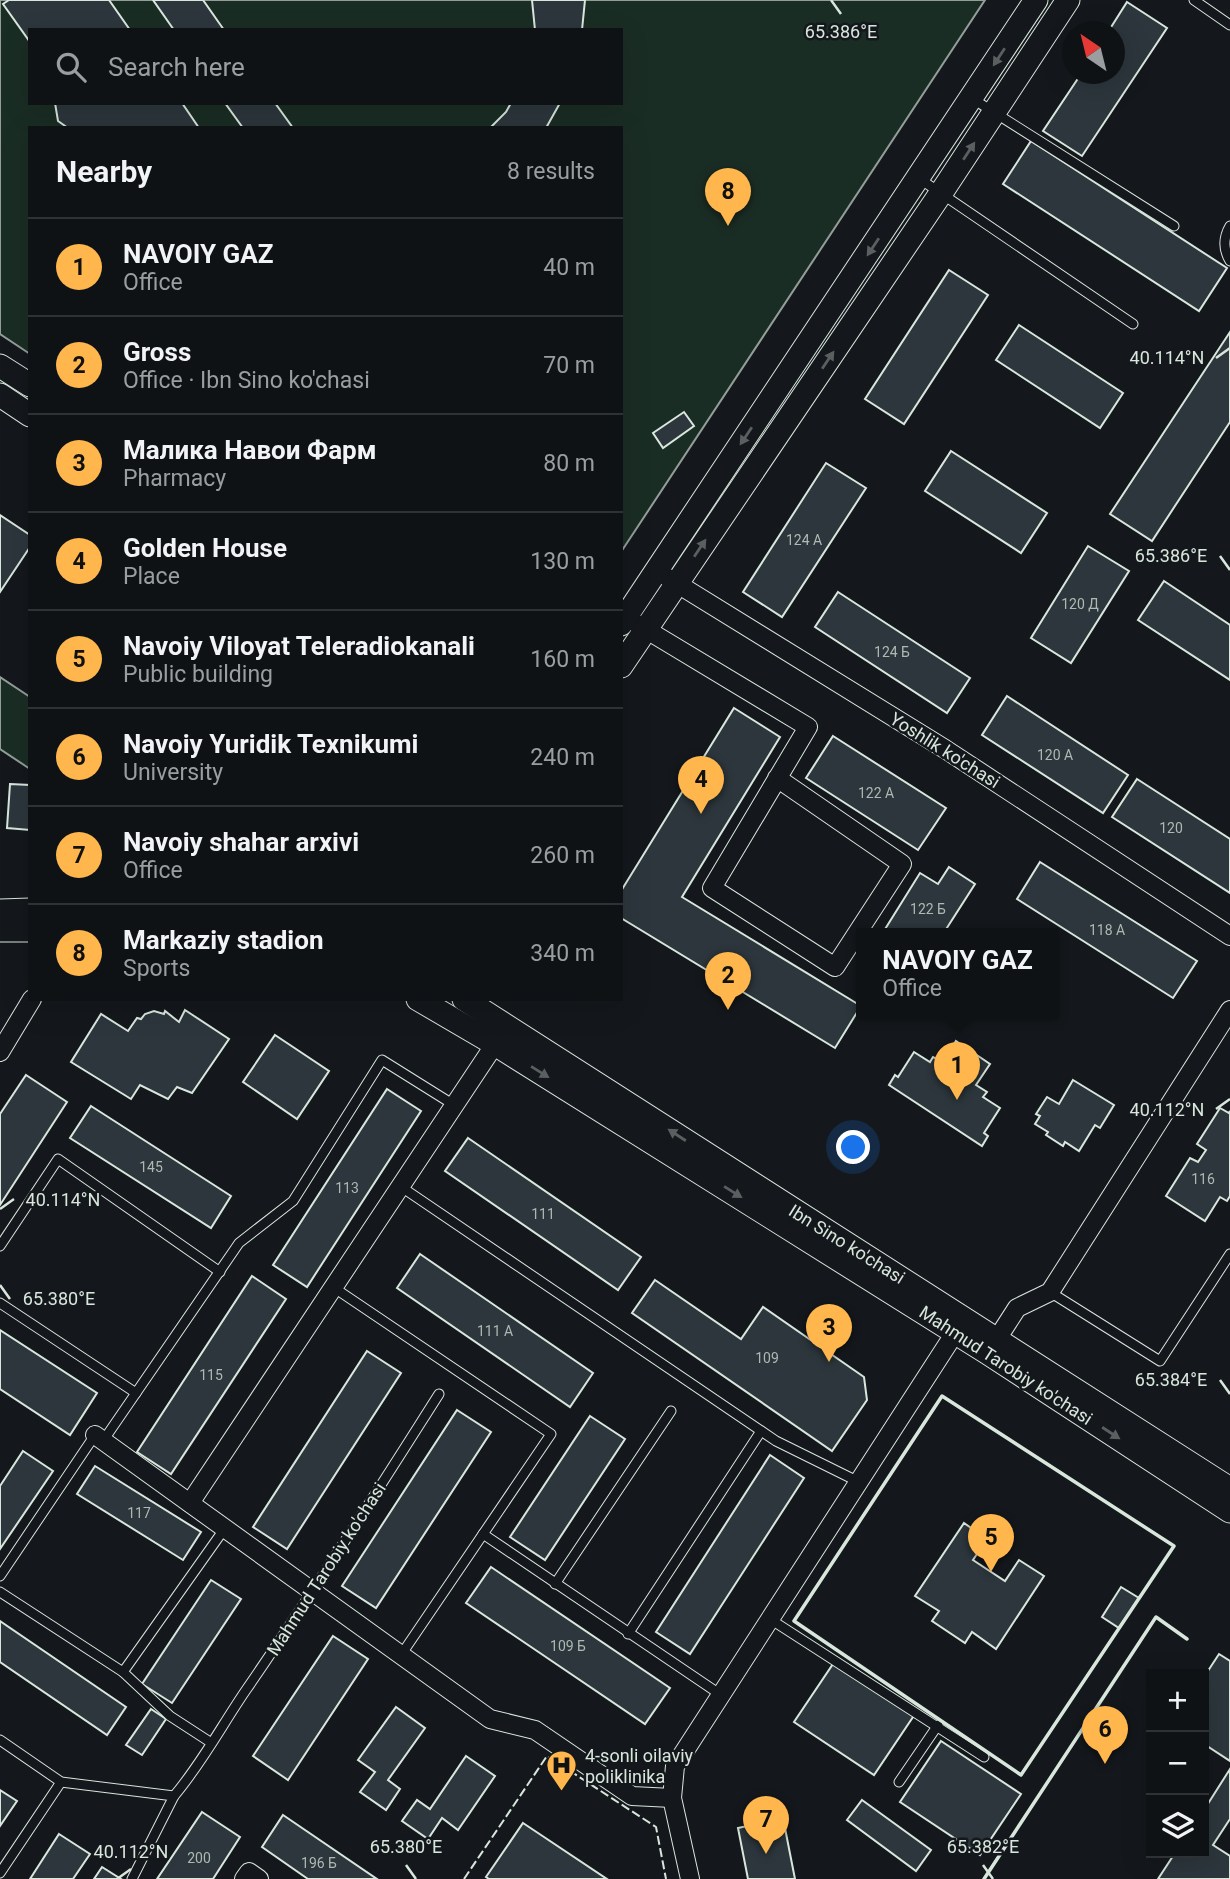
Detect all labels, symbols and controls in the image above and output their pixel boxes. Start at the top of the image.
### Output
text: 65.386°E [805,21,877,42]
north arrow [1062,21,1125,84]
search box [28,28,623,105]
one-way arrow [992,47,1005,67]
icon: search [52,48,90,86]
text: Search here [108,52,245,82]
one-way arrow [962,141,975,160]
text: Nearby [56,154,152,189]
text: 8 results [507,158,595,185]
pin: 8 [705,168,751,226]
one-way arrow [866,237,879,256]
text: NAVOIY GAZ [123,239,274,269]
text: 1 [72,254,86,281]
text: 40 m [543,254,595,281]
text: Office [123,269,183,296]
text: Gross [123,337,191,367]
text: 40.114°N [1130,347,1204,368]
one-way arrow [821,350,834,369]
text: 2 [72,352,86,379]
text: 70 m [543,352,595,379]
text: Office · Ibn Sino ko'chasi [123,367,370,394]
one-way arrow [739,427,753,445]
text: Малика Навои Фарм [123,435,377,465]
text: 3 [72,450,86,477]
text: 80 m [543,450,595,477]
text: Pharmacy [123,465,226,492]
house number: 124 А [786,532,822,548]
text: Golden House [123,533,287,563]
one-way arrow [693,539,707,557]
text: 65.386°E [1135,545,1207,566]
text: 4 [72,548,86,575]
text: 130 m [530,548,595,575]
text: Place [123,563,180,590]
house number: 120 Д [1061,596,1099,612]
text: Navoiy Viloyat Teleradiokanali [123,631,475,661]
house number: 124 Б [874,644,910,660]
text: 5 [72,646,86,673]
text: 160 m [530,646,595,673]
text: Public building [123,661,273,688]
street label: Yoshlik ko'chasi [886,708,1004,792]
text: Navoiy Yuridik Texnikumi [123,729,418,759]
text: 6 [72,744,86,771]
text: 240 m [530,744,595,771]
house number: 120 А [1037,747,1073,763]
pin: 4 [678,756,724,814]
text: University [123,759,223,786]
house number: 122 А [858,785,894,801]
house number: 120 [1159,820,1183,836]
text: Navoiy shahar arxivi [123,827,359,857]
text: 7 [72,842,86,869]
text: 260 m [530,842,595,869]
text: Office [123,857,183,884]
house number: 122 Б [910,901,946,917]
house number: 118 А [1089,922,1125,938]
text: Markaziy stadion [123,925,324,955]
popup [856,928,1059,1019]
text: 8 [72,940,86,967]
text: 340 m [530,940,595,967]
text: NAVOIY GAZ [882,945,1033,975]
pin: 2 [705,952,751,1010]
text: Sports [123,955,190,982]
text: Office [882,975,942,1002]
pin: 1 [934,1042,980,1100]
one-way arrow [530,1065,550,1078]
text: 40.112°N [1130,1099,1204,1120]
one-way arrow [668,1129,687,1142]
your location [836,1130,870,1164]
house number: 145 [139,1159,163,1175]
house number: 116 [1191,1171,1215,1187]
house number: 113 [335,1180,359,1196]
one-way arrow [723,1186,742,1199]
text: 40.114°N [26,1189,100,1210]
street label: Ibn Sino ko'chasi [785,1200,909,1288]
house number: 111 [531,1206,555,1222]
text: 65.380°E [23,1288,95,1309]
street label: Mahmud Tarobiy ko'chasi [915,1301,1097,1429]
pin: 3 [806,1304,852,1362]
house number: 111 А [477,1323,513,1339]
house number: 109 [755,1350,779,1366]
house number: 115 [199,1367,223,1383]
text: 65.384°E [1135,1369,1207,1390]
one-way arrow [1101,1426,1120,1439]
street label: Mahmud Tarobiy ko'chasi [262,1478,390,1660]
house number: 117 [127,1505,151,1521]
pin: 5 [968,1514,1014,1572]
house number: 109 Б [550,1638,586,1654]
map controls [1146,1669,1209,1858]
button: + [1146,1669,1209,1732]
pin: 6 [1082,1706,1128,1764]
button: − [1146,1732,1209,1795]
place label: 4-sonli oilaviy poliklinika [585,1745,694,1787]
hospital icon: 4-sonli oilaviy poliklinika [545,1748,579,1792]
button: layers [1146,1795,1209,1858]
pin: 7 [743,1796,789,1854]
text: 65.380°E [370,1836,442,1857]
text: 65.382°E [947,1836,1019,1857]
text: 40.112°N [94,1841,168,1862]
house number: 200 [187,1850,211,1866]
house number: 196 Б [301,1855,337,1871]

